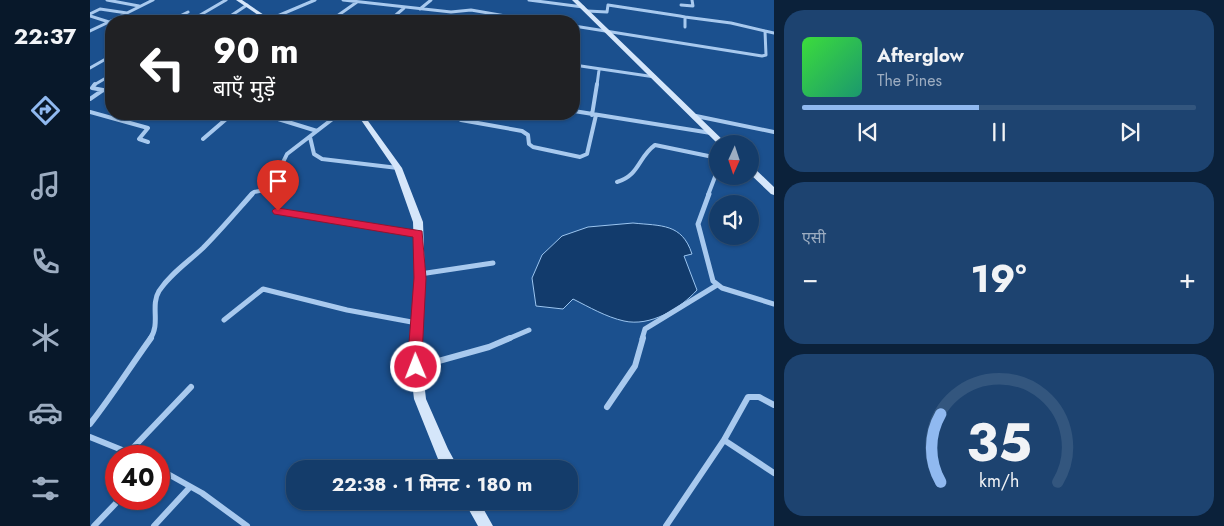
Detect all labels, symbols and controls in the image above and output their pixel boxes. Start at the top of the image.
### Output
text: 22:37 [14,20,76,52]
text: 90 m [213,26,299,76]
icon: left [130,35,195,100]
text: Afterglow [877,42,964,69]
text: The Pines [877,69,942,92]
text: बाएँ मुड़ें [213,72,275,104]
icon: directions [28,93,63,128]
icon: previous [854,118,882,146]
icon: pause [985,118,1013,146]
icon: next [1116,118,1144,146]
north arrow [709,135,759,185]
map controls [709,135,759,245]
pin [257,160,299,211]
icon: arrive [264,167,292,195]
icon: music [28,168,63,203]
button: sound [709,195,759,245]
text: एसी [802,226,826,249]
icon: phone [28,244,63,279]
text: 19° [971,251,1027,306]
text: − [802,258,819,299]
text: + [1179,258,1196,299]
icon: climate [28,320,63,355]
position arrow [389,340,441,392]
icon: car [28,395,63,430]
text: 35 [966,405,1032,481]
speed limit sign: 40 [105,445,170,510]
text: km/h [979,468,1019,494]
icon: filters [28,471,63,506]
text: 22:38 · 1 मिनट · 180 m [332,471,532,498]

